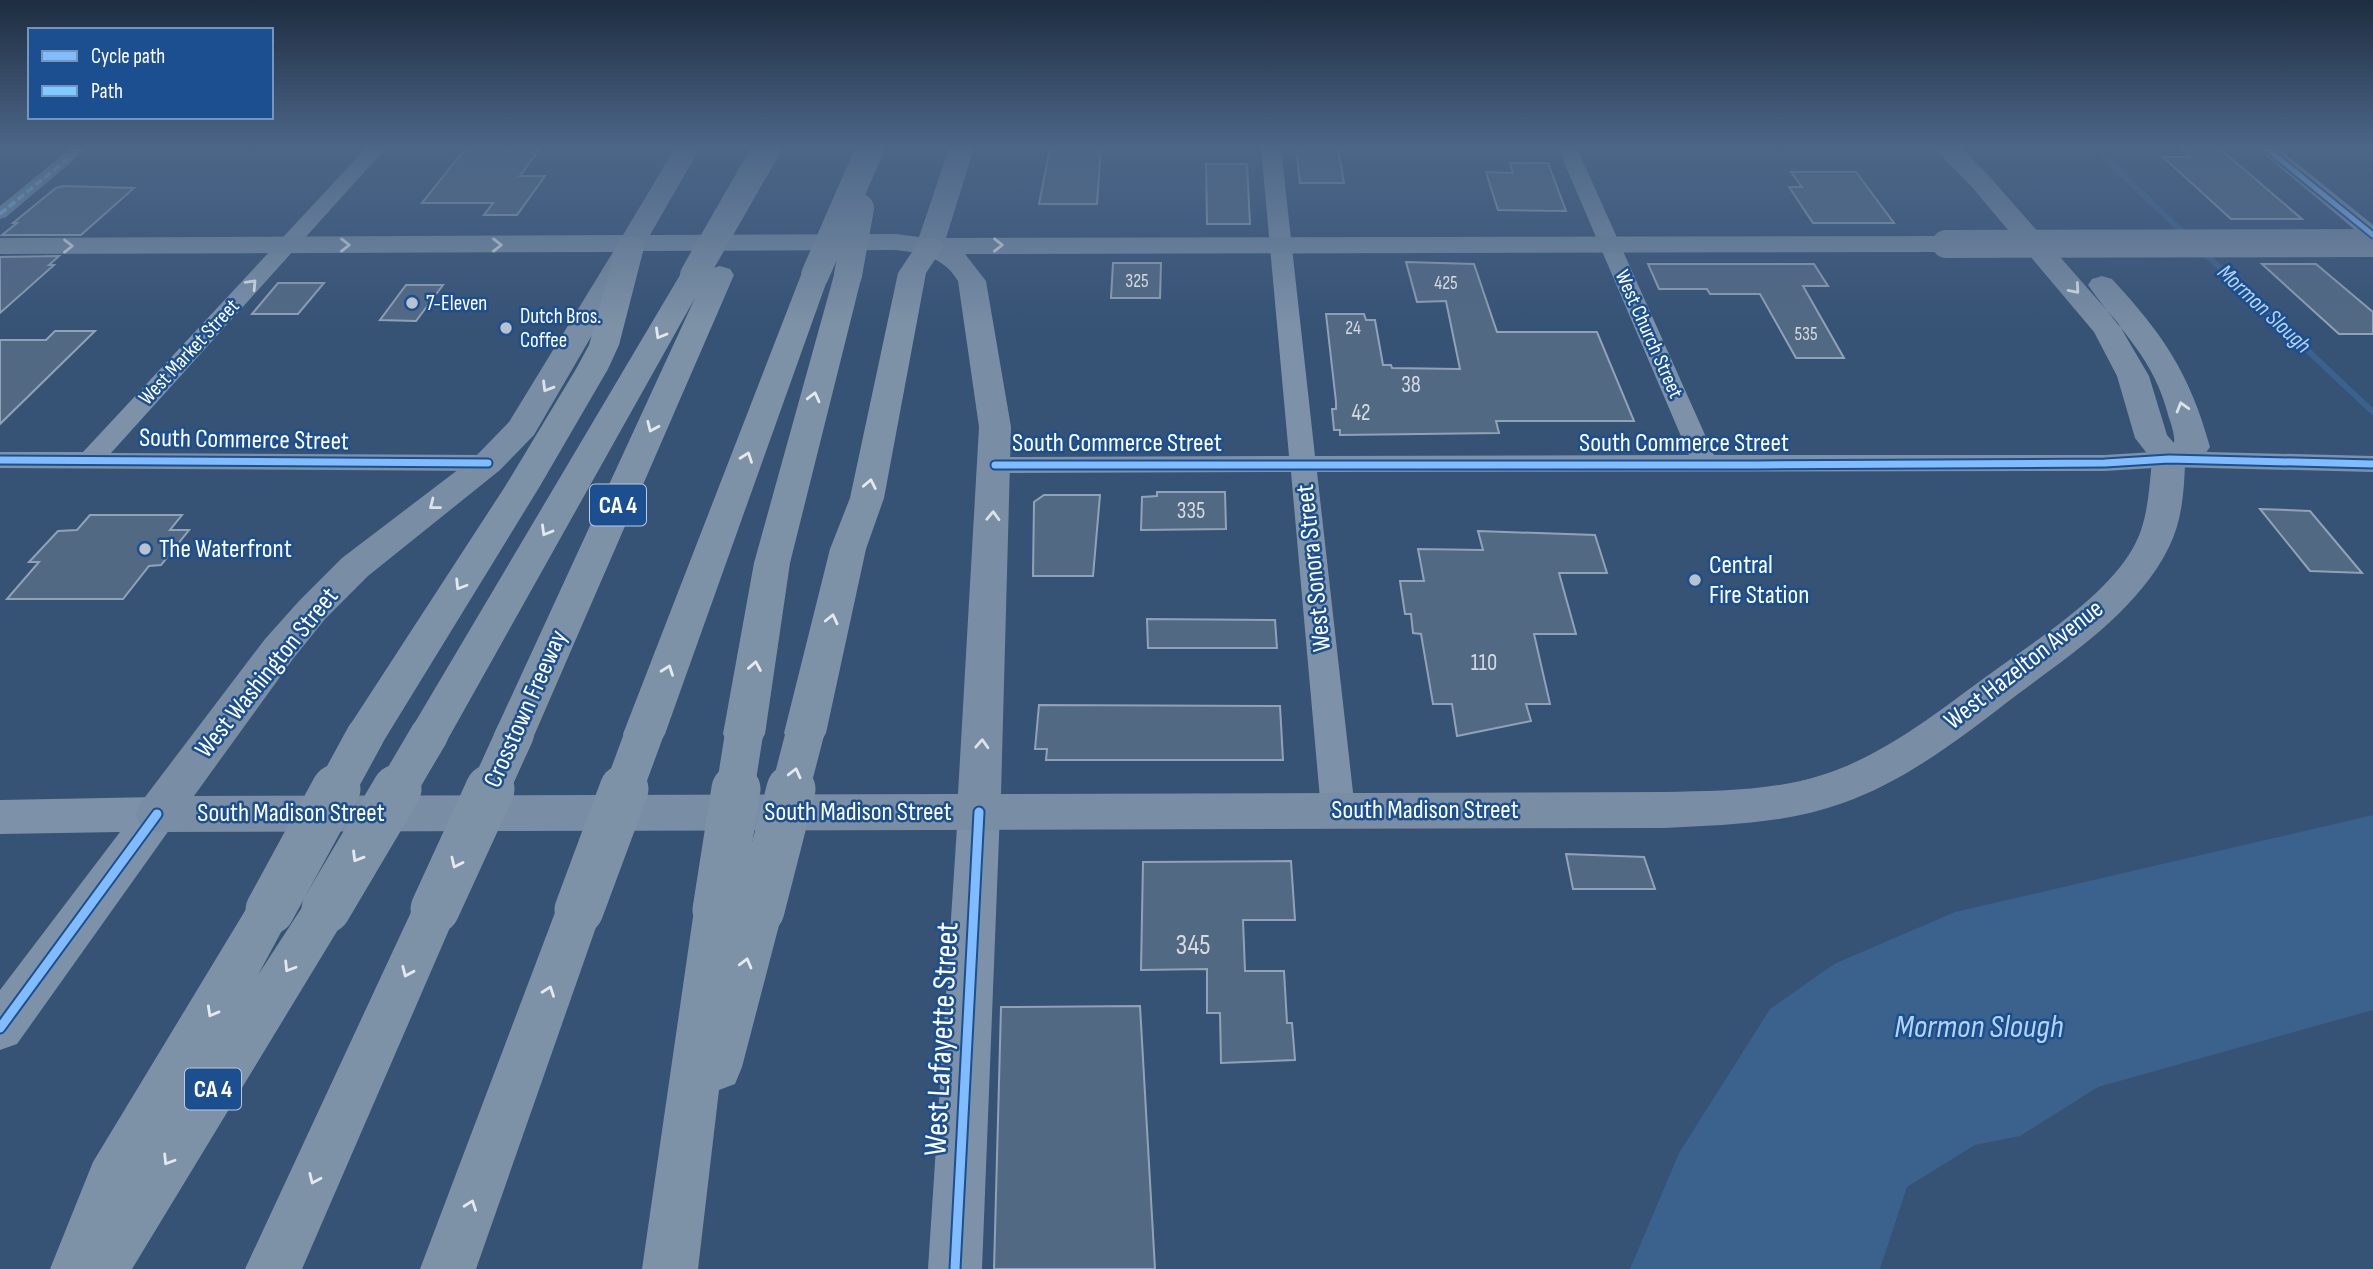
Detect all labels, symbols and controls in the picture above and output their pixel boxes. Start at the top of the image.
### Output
legend [28,28,273,119]
text: Cycle path [91,44,165,69]
text: Path [91,79,123,104]
one-way arrow [340,237,350,253]
one-way arrow [492,237,503,253]
one-way arrow [994,237,1004,253]
one-way arrow [63,238,74,253]
water label: Mormon Slough [2211,259,2317,360]
street label: West Church Street [1610,266,1688,402]
house number: 325 [1125,270,1149,293]
house number: 425 [1434,272,1458,295]
one-way arrow [244,279,257,292]
one-way arrow [2067,281,2079,294]
place label: 7-Eleven [426,291,487,316]
street label: West Market Street [134,294,244,410]
marker: 7-Eleven [404,295,420,311]
place label: Dutch Bros. Coffee [520,304,601,353]
house number: 24 [1345,317,1361,340]
marker: Dutch Bros. Coffee [498,320,514,336]
house number: 535 [1794,323,1818,346]
one-way arrow [655,327,668,340]
house number: 38 [1401,371,1421,399]
one-way arrow [542,380,555,393]
one-way arrow [806,391,820,403]
house number: 42 [1351,399,1371,427]
one-way arrow [2175,401,2190,413]
one-way arrow [646,420,660,432]
street label: South Commerce Street [139,423,349,457]
street label: South Commerce Street [1012,428,1222,459]
street label: South Commerce Street [1579,428,1789,459]
one-way arrow [739,451,753,463]
one-way arrow [862,478,877,490]
street label: West Sonora Street [1290,483,1338,653]
road number: CA 4 [590,484,646,526]
one-way arrow [429,497,441,510]
house number: 335 [1177,497,1205,525]
one-way arrow [986,511,1001,522]
one-way arrow [541,524,554,537]
place label: The Waterfront [159,534,292,565]
marker: The Waterfront [137,541,153,557]
place label: Central Fire Station [1709,550,1809,611]
marker: Central Fire Station [1687,572,1703,588]
one-way arrow [455,578,468,591]
street label: West Washington Street [189,582,345,764]
street label: West Hazelton Avenue [1938,593,2110,737]
one-way arrow [824,613,838,625]
street label: Crosstown Freeway [478,626,574,792]
house number: 110 [1471,649,1497,677]
one-way arrow [747,660,762,672]
one-way arrow [660,664,674,676]
one-way arrow [974,738,989,749]
one-way arrow [787,767,801,779]
street label: South Madison Street [1331,795,1519,826]
street label: South Madison Street [764,797,952,828]
street label: South Madison Street [197,798,385,829]
one-way arrow [352,850,365,862]
one-way arrow [450,856,464,869]
street label: West Lafayette Street [916,921,968,1157]
house number: 345 [1176,929,1210,962]
one-way arrow [737,957,752,969]
one-way arrow [285,960,298,973]
one-way arrow [401,964,415,977]
one-way arrow [541,986,555,998]
one-way arrow [207,1005,220,1018]
water label: Mormon Slough [1894,1007,2064,1047]
road number: CA 4 [185,1069,241,1110]
one-way arrow [164,1152,177,1165]
one-way arrow [308,1172,322,1184]
one-way arrow [463,1199,477,1211]

